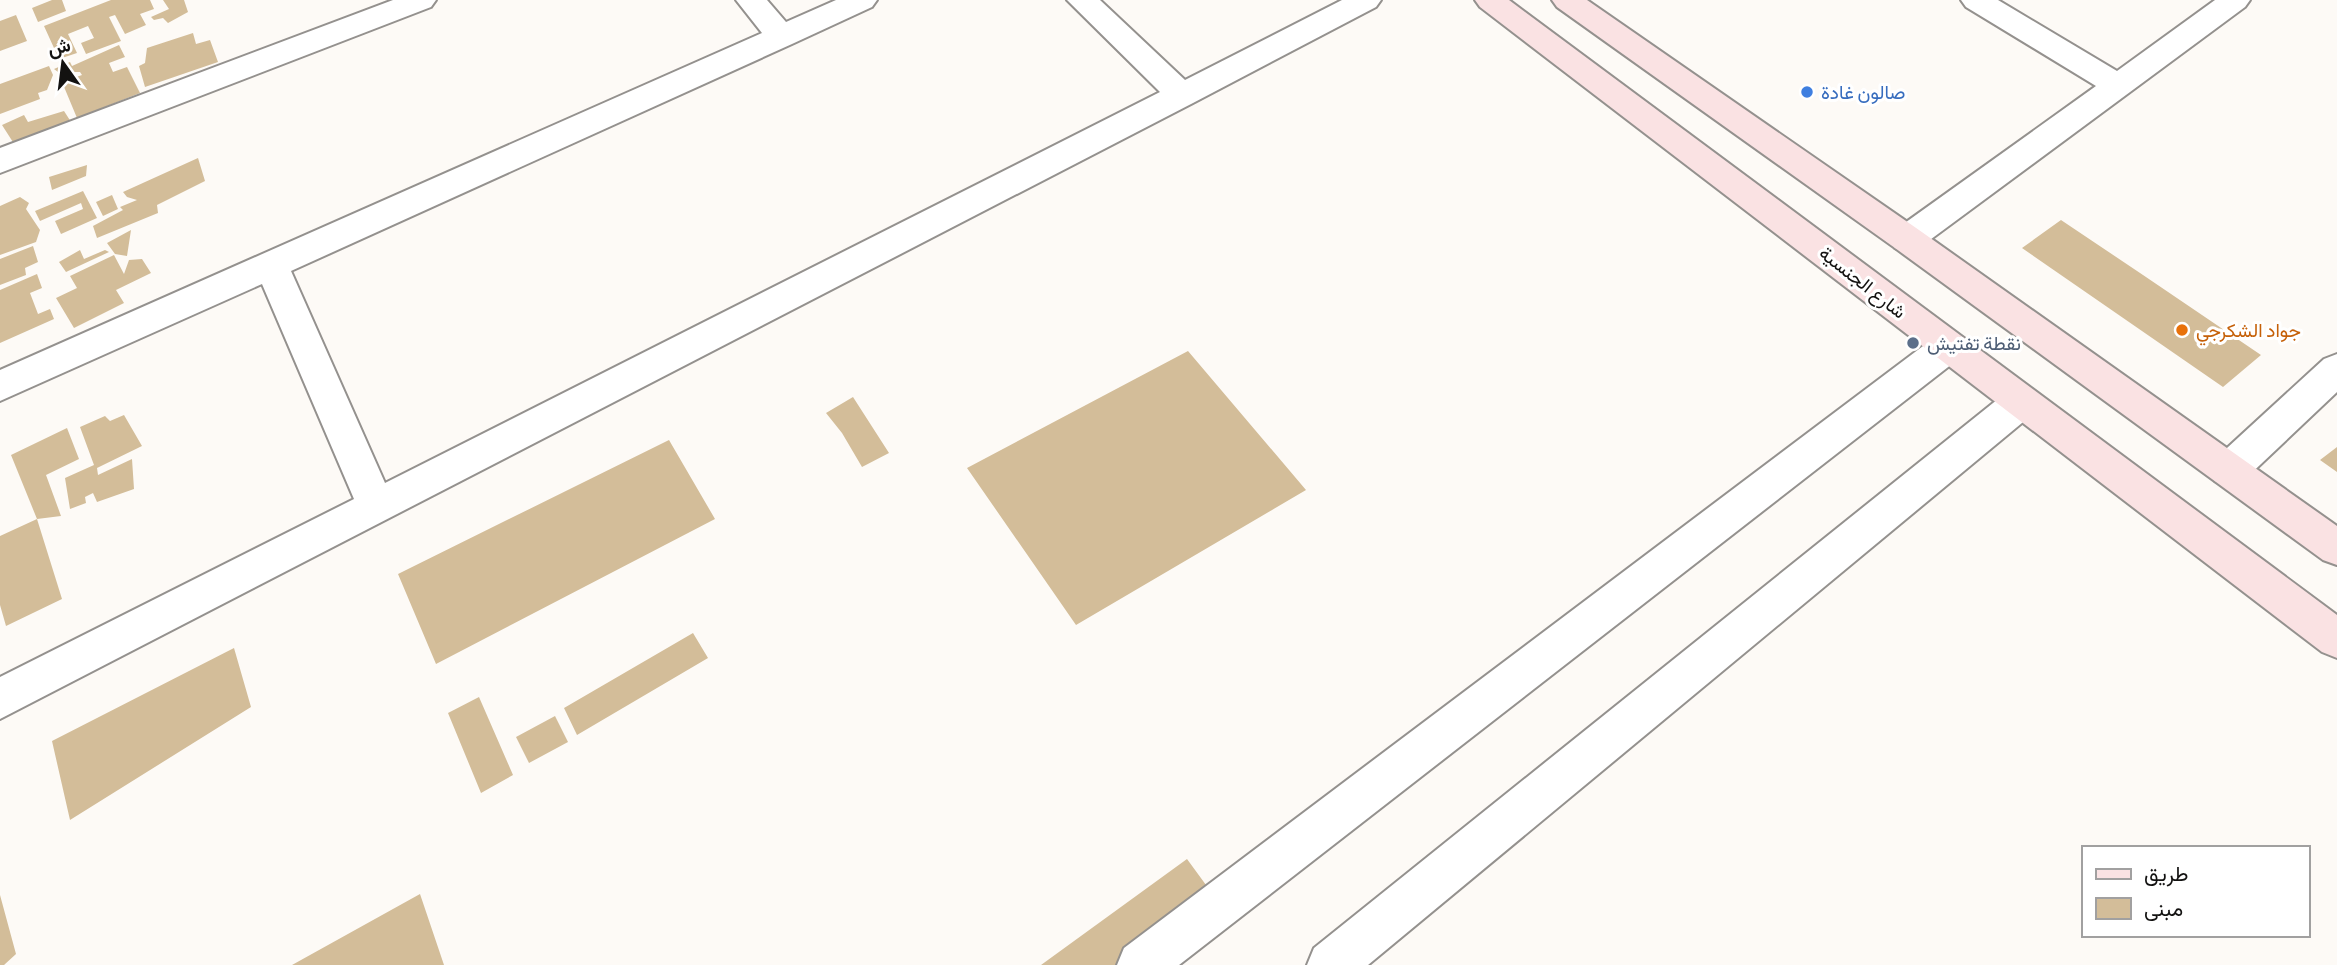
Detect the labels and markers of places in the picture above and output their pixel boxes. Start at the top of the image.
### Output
place label: صالون غادة [1821,80,1905,107]
marker: صالون غادة [1799,84,1815,100]
place label: جواد الشكرجي [2196,318,2301,346]
marker: جواد الشكرجي [2174,322,2190,338]
place label: نقطة تفتيش [1927,331,2021,358]
marker: نقطة تفتيش [1905,335,1921,351]

